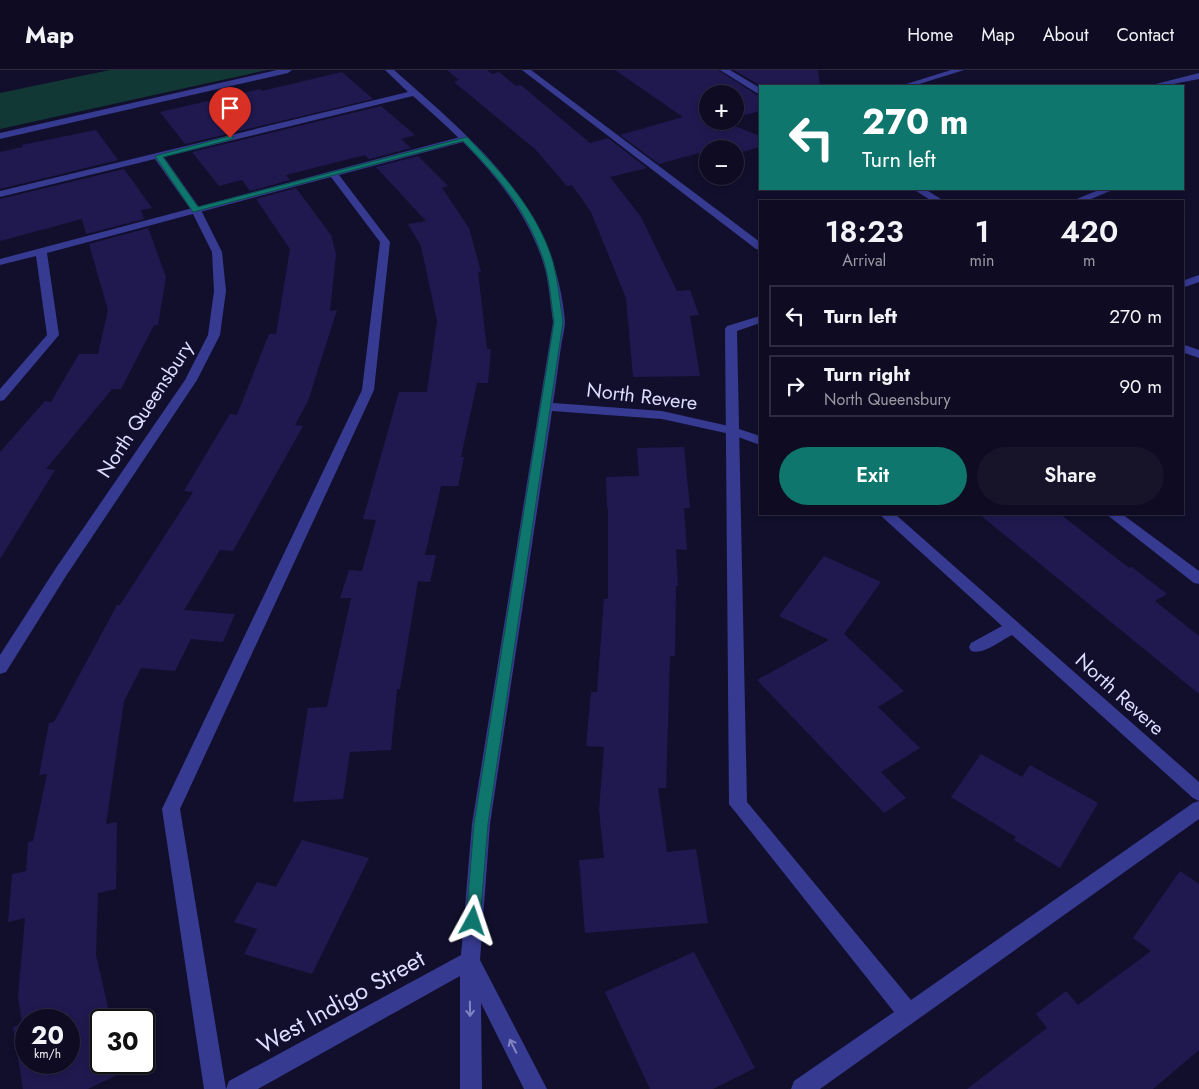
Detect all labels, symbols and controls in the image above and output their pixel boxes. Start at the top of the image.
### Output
text: Map [25,17,74,52]
text: Home [907,22,953,48]
text: Map [981,22,1015,48]
text: About [1043,22,1088,48]
text: Contact [1116,22,1174,48]
map controls [699,85,744,185]
button: + [699,85,744,130]
pin [209,87,251,138]
icon: arrive [216,94,244,122]
text: 270 m [862,97,968,147]
icon: left [779,105,844,170]
button: − [699,140,744,185]
text: Turn left [862,143,936,175]
text: 18:23 [825,210,904,253]
text: 1 [975,210,989,253]
text: 420 [1060,210,1118,253]
text: Arrival [842,249,886,272]
text: min [969,249,995,272]
text: m [1083,249,1095,272]
icon: left [781,302,809,330]
text: Turn left [824,303,897,330]
text: 270 m [1109,303,1162,330]
street label: North Queensbury [90,335,201,484]
text: Turn right [824,361,910,388]
icon: right [781,372,809,400]
text: 90 m [1119,373,1162,400]
street label: North Revere [585,375,699,418]
text: North Queensbury [824,388,951,411]
button: Exit [779,447,967,505]
button: Share [977,447,1164,505]
street label: North Revere [1069,646,1171,742]
position arrow [446,894,498,946]
street label: West Indigo Street [251,941,431,1062]
one-way arrow [465,1000,475,1016]
speed limit sign: 30 [90,1009,155,1074]
text: 20 [31,1017,64,1053]
one-way arrow [508,1038,518,1053]
text: km/h [34,1045,61,1063]

